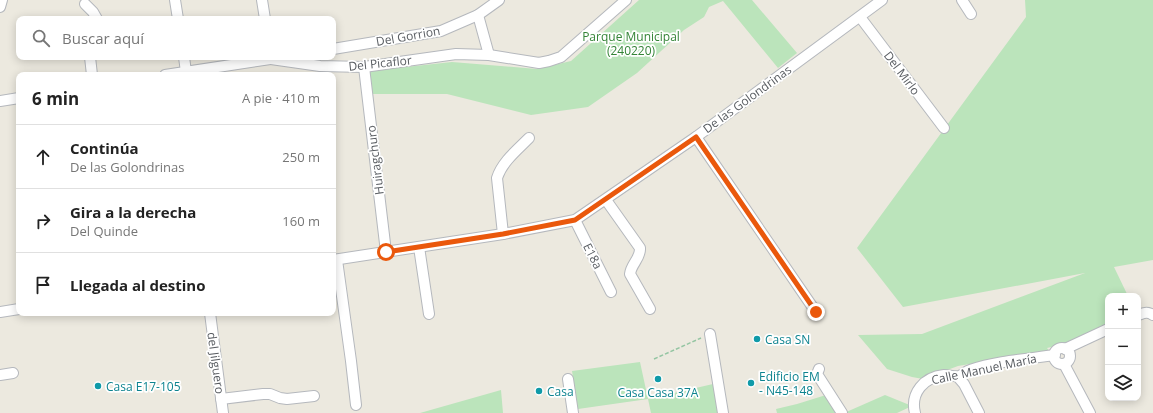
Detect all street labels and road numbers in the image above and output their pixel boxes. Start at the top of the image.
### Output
street label: Del Gorrion [375,22,441,50]
street label: Del Mirlo [880,48,924,98]
street label: Del Picaflor [348,51,413,75]
street label: De las Golondrinas [699,61,795,137]
street label: Huiragchuro [362,124,388,196]
street label: E18a [579,240,607,272]
street label: del Jilguero [203,331,229,395]
street label: Calle Manuel María [930,350,1038,388]

